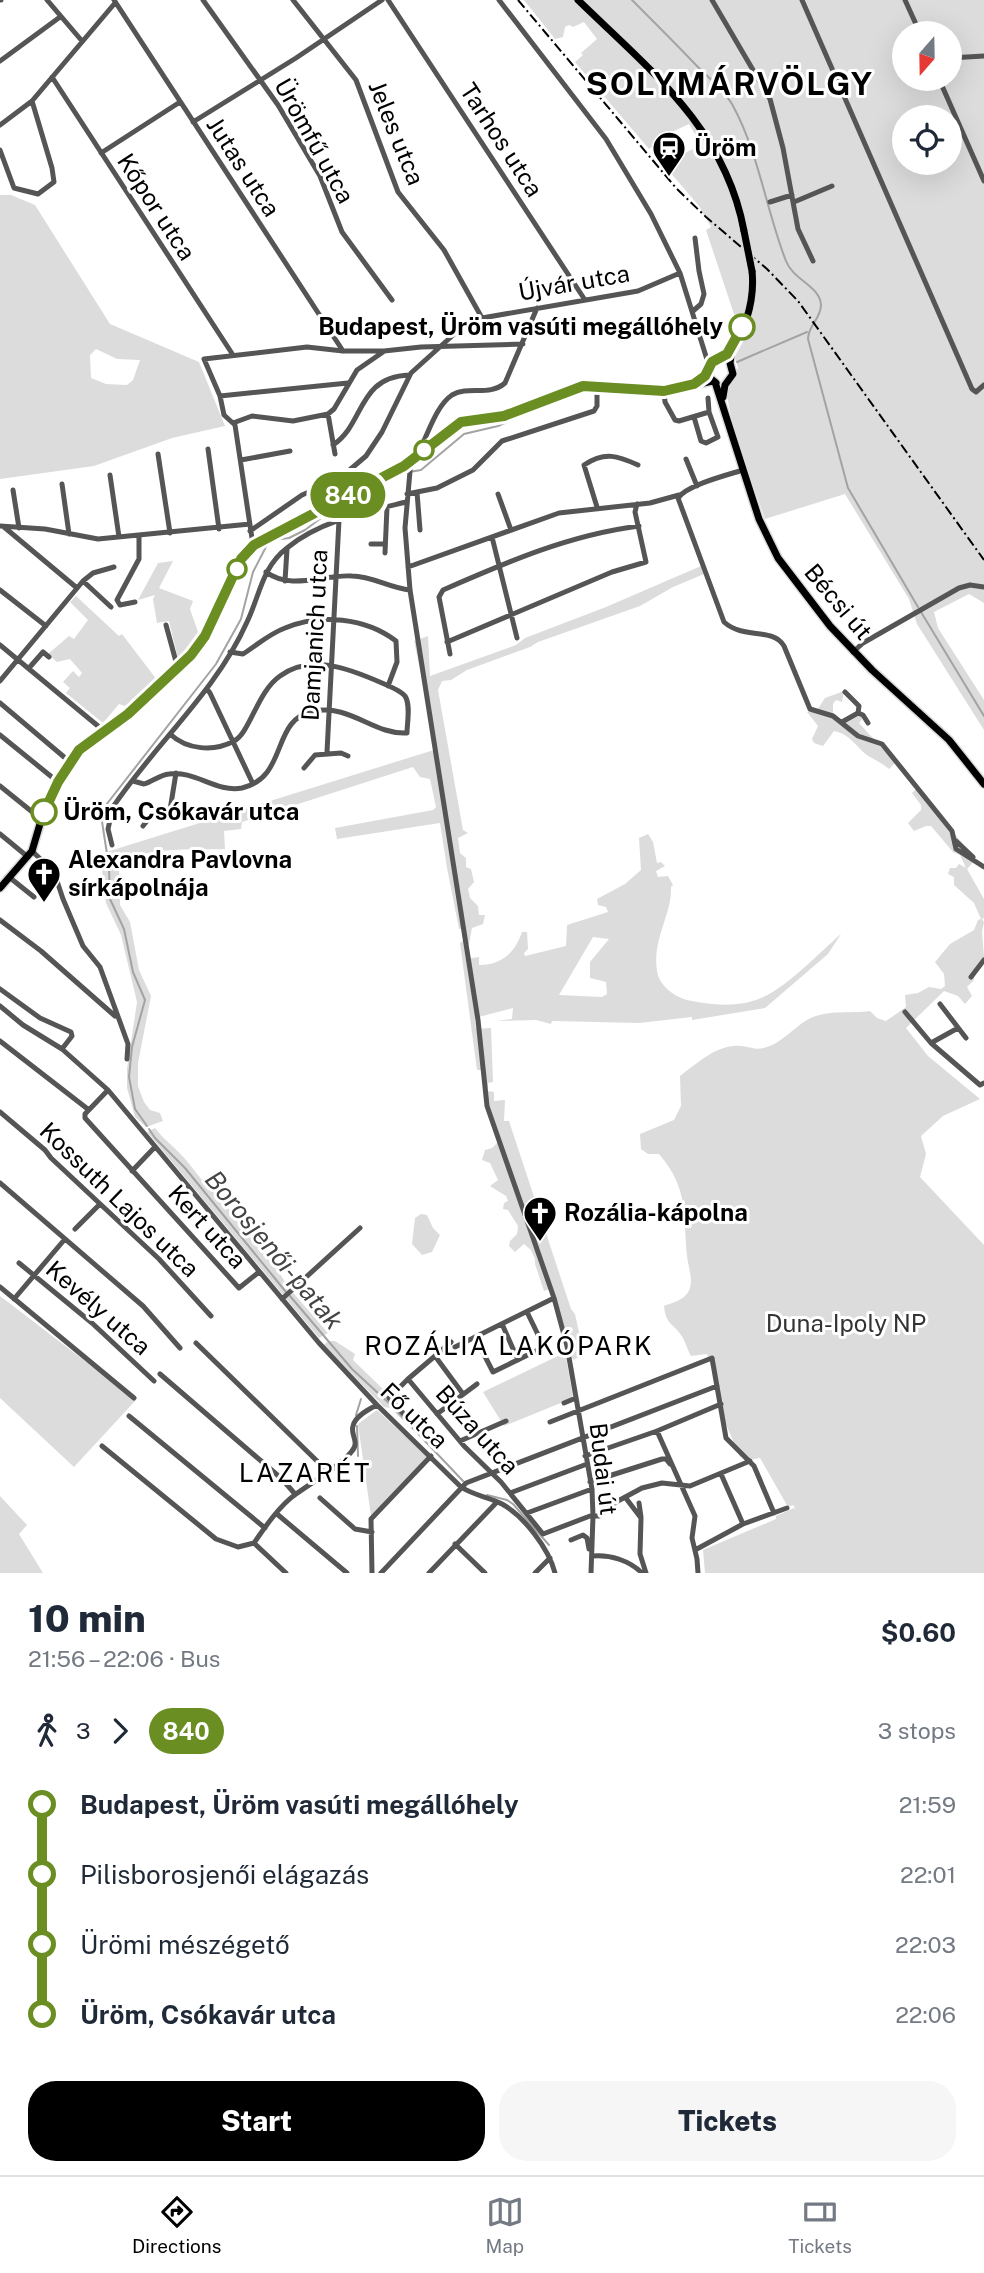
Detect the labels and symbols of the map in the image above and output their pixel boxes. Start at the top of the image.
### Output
north arrow [892,21,962,91]
district label: SOLYMÁRVÖLGY [586,65,874,102]
street label: Ürömfű utca [269,73,362,208]
street label: Jeles utca [363,76,431,189]
street label: Tarhos utca [455,77,549,202]
street label: Jutas utca [201,112,286,221]
station icon: Üröm [650,129,688,178]
place label: Üröm [694,133,757,161]
street label: Kőpor utca [112,148,202,265]
street label: Újvár utca [516,258,632,306]
place label: Budapest, Üröm vasúti megállóhely [318,312,723,340]
marker: Budapest, Üröm vasúti megállóhely [729,314,755,340]
unlabelled marker [414,440,434,460]
line badge: 840 [308,472,388,518]
street label: Damjanich utca [296,548,332,721]
street label: Bécsi út [799,558,878,645]
unlabelled marker [227,559,247,579]
place label: Üröm, Csókavár utca [63,797,299,825]
marker: Üröm, Csókavár utca [31,799,57,825]
place label: Alexandra Pavlovna sírkápolnája [68,845,292,901]
church icon: Alexandra Pavlovna sírkápolnája [25,855,63,904]
street label: Kossuth Lajos utca [34,1116,205,1282]
water label: Borosjenői-patak [199,1164,350,1335]
street label: Kert utca [163,1179,252,1274]
church icon: Rozália-kápolna [521,1194,559,1243]
place label: Rozália-kápolna [564,1198,748,1226]
street label: Kevély utca [41,1254,157,1360]
park label: Duna-Ipoly NP [766,1309,926,1337]
district label: ROZÁLIA LAKÓPARK [364,1330,654,1361]
street label: Fő utca [375,1377,454,1454]
street label: Búza utca [431,1379,525,1480]
street label: Budai út [584,1421,624,1517]
district label: LAZARÉT [239,1457,371,1488]

